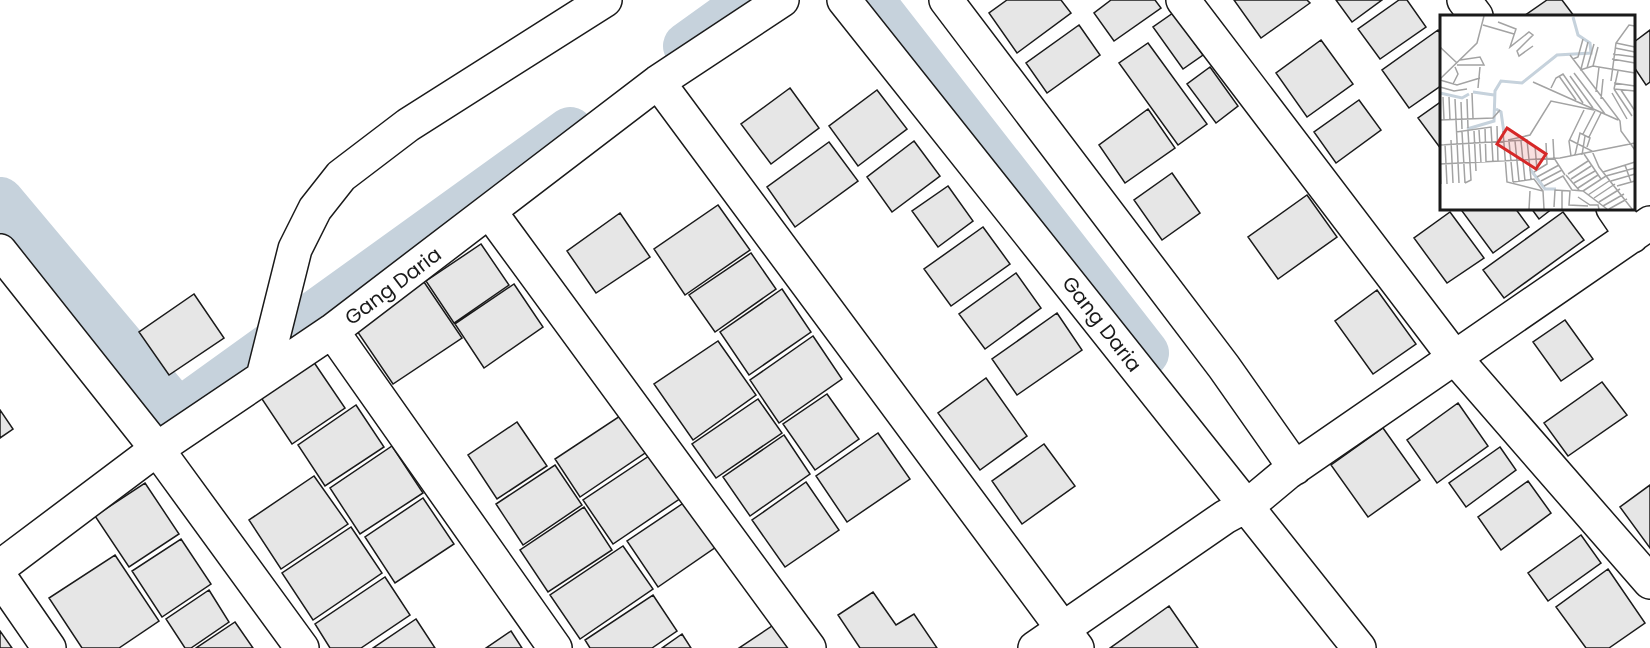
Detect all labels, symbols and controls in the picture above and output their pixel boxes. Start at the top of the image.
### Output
inset map [1440,15,1635,210]
street label: Gang Daria [339,240,447,332]
street label: Gang Daria [1056,270,1148,378]

